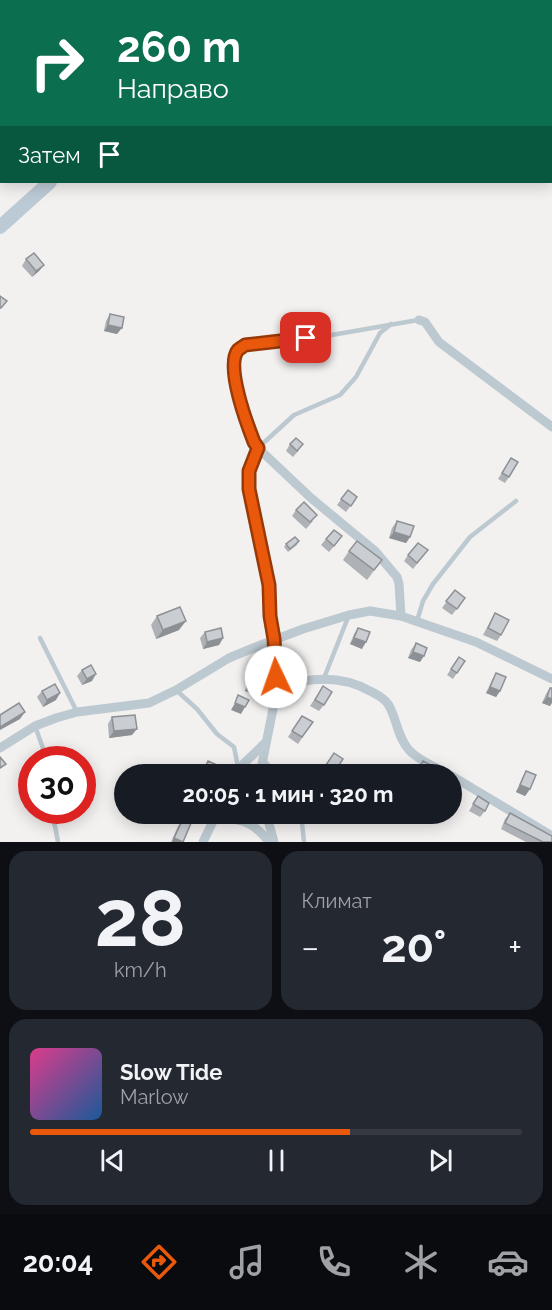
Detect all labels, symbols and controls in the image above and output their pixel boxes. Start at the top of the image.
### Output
text: 260 m [117,23,241,72]
icon: right [18,24,96,102]
text: Направо [117,73,229,104]
icon: arrive [93,138,126,171]
text: Затем [18,142,81,168]
pin [280,312,331,363]
icon: arrive [289,321,322,354]
position arrow [244,645,308,709]
speed limit sign: 30 [18,746,96,824]
text: 20:05 · 1 мин · 320 m [183,781,393,807]
text: 28 [95,873,186,964]
text: Климат [302,889,372,913]
text: 20° [381,920,446,973]
text: − [302,928,319,967]
text: + [508,928,522,967]
text: km/h [114,958,167,982]
text: Slow Tide [120,1059,222,1085]
text: Marlow [120,1085,189,1109]
icon: previous [96,1144,129,1177]
icon: pause [260,1144,293,1177]
icon: next [424,1144,457,1177]
icon: directions [138,1241,180,1283]
icon: music [226,1241,268,1283]
icon: phone [313,1241,355,1283]
icon: climate [400,1241,442,1283]
icon: car [487,1241,529,1283]
text: 20:04 [23,1247,93,1278]

